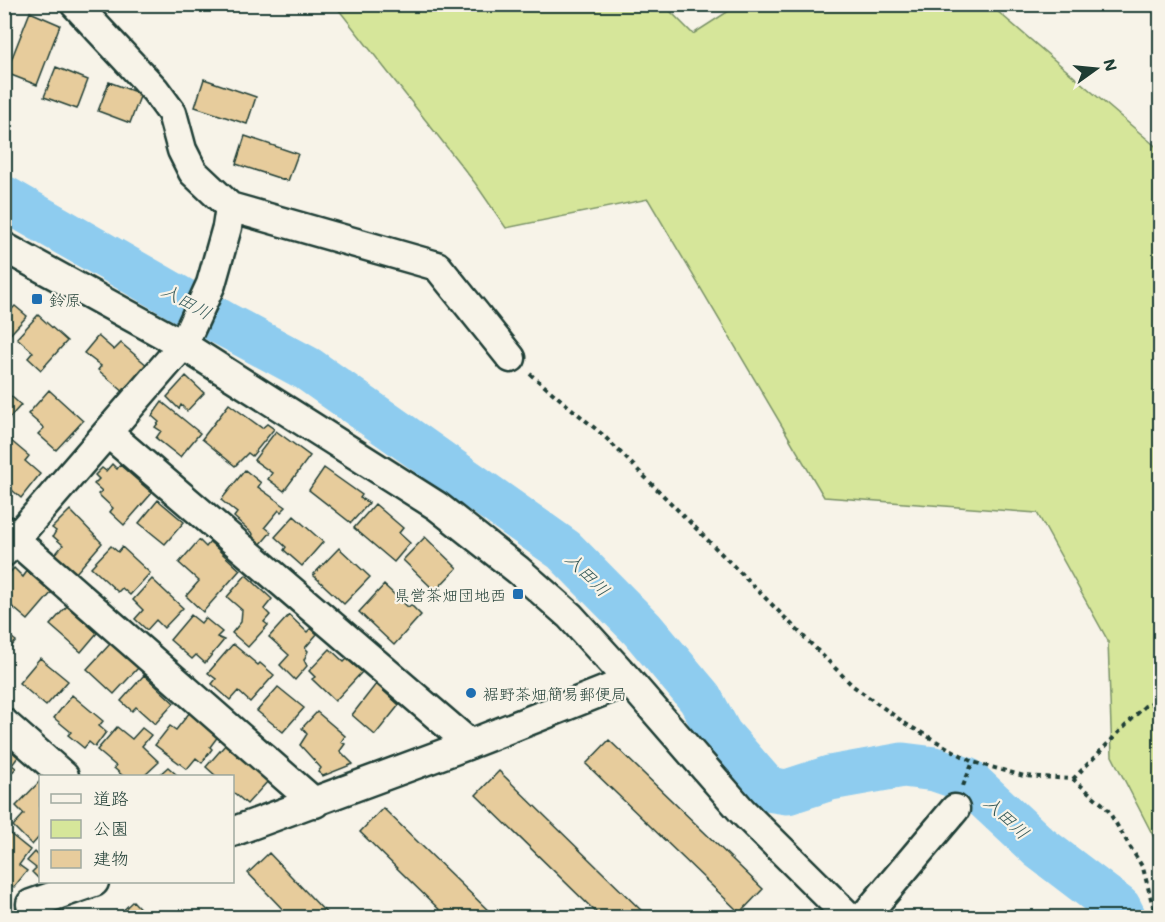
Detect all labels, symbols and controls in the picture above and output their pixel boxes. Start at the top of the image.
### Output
north arrow [1066,39,1126,99]
text: N [1099,56,1123,74]
water label: 入田川 [158,277,216,325]
place label: 鈴原 [49,289,81,310]
marker: 鈴原 [30,292,44,306]
water label: 入田川 [560,546,616,602]
place label: 県営茶畑団地西 [394,584,506,605]
marker: 県営茶畑団地西 [511,587,525,601]
place label: 裾野茶畑簡易郵便局 [483,683,627,704]
marker: 裾野茶畑簡易郵便局 [464,686,478,700]
legend [39,775,234,883]
text: 道路 [93,786,129,810]
water label: 入田川 [979,790,1035,844]
text: 公園 [93,816,129,840]
text: 建物 [93,846,129,870]

